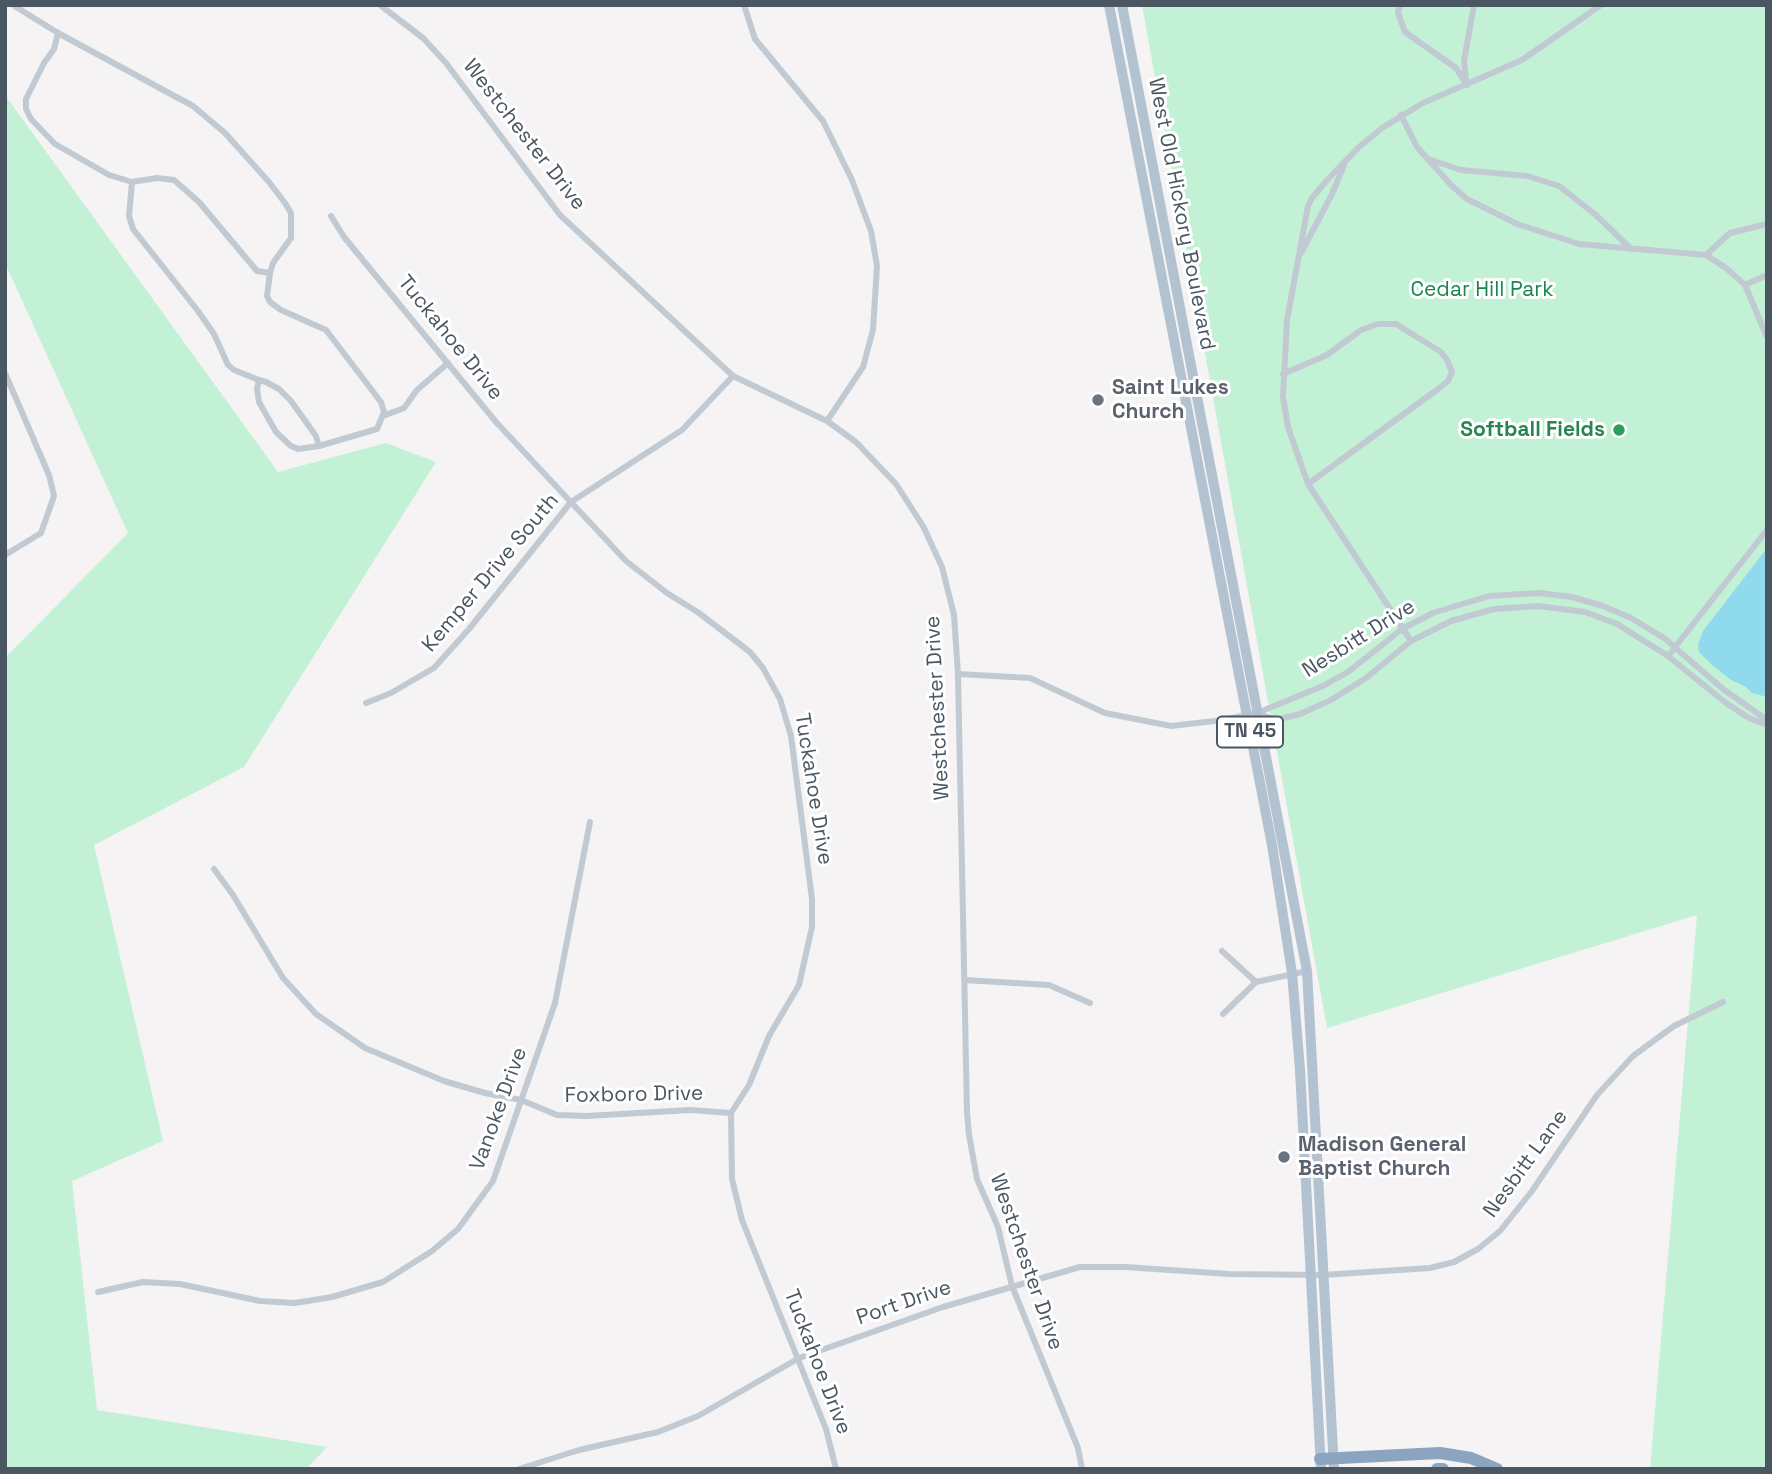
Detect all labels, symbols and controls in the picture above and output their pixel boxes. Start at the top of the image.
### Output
street label: Westchester Drive [457,54,591,216]
street label: West Old Hickory Boulevard [1142,76,1220,352]
street label: Tuckahoe Drive [392,271,508,405]
park label: Cedar Hill Park [1410,277,1554,303]
place label: Saint Lukes Church [1112,375,1229,425]
marker: Saint Lukes Church [1090,392,1106,408]
place label: Softball Fields [1460,417,1605,443]
marker: Softball Fields [1611,422,1627,438]
street label: Kemper Drive South [417,489,565,657]
street label: Nesbitt Drive [1298,594,1420,684]
street label: Westchester Drive [921,615,955,801]
street label: Tuckahoe Drive [789,711,837,867]
road number: TN 45 [1217,716,1283,748]
street label: Vanoke Drive [465,1044,533,1174]
street label: Foxboro Drive [564,1081,704,1109]
street label: Nesbitt Lane [1479,1105,1573,1223]
place label: Madison General Baptist Church [1298,1132,1466,1182]
marker: Madison General Baptist Church [1276,1149,1292,1165]
street label: Westchester Drive [984,1171,1068,1353]
street label: Port Drive [853,1275,955,1331]
street label: Tuckahoe Drive [778,1286,856,1438]

